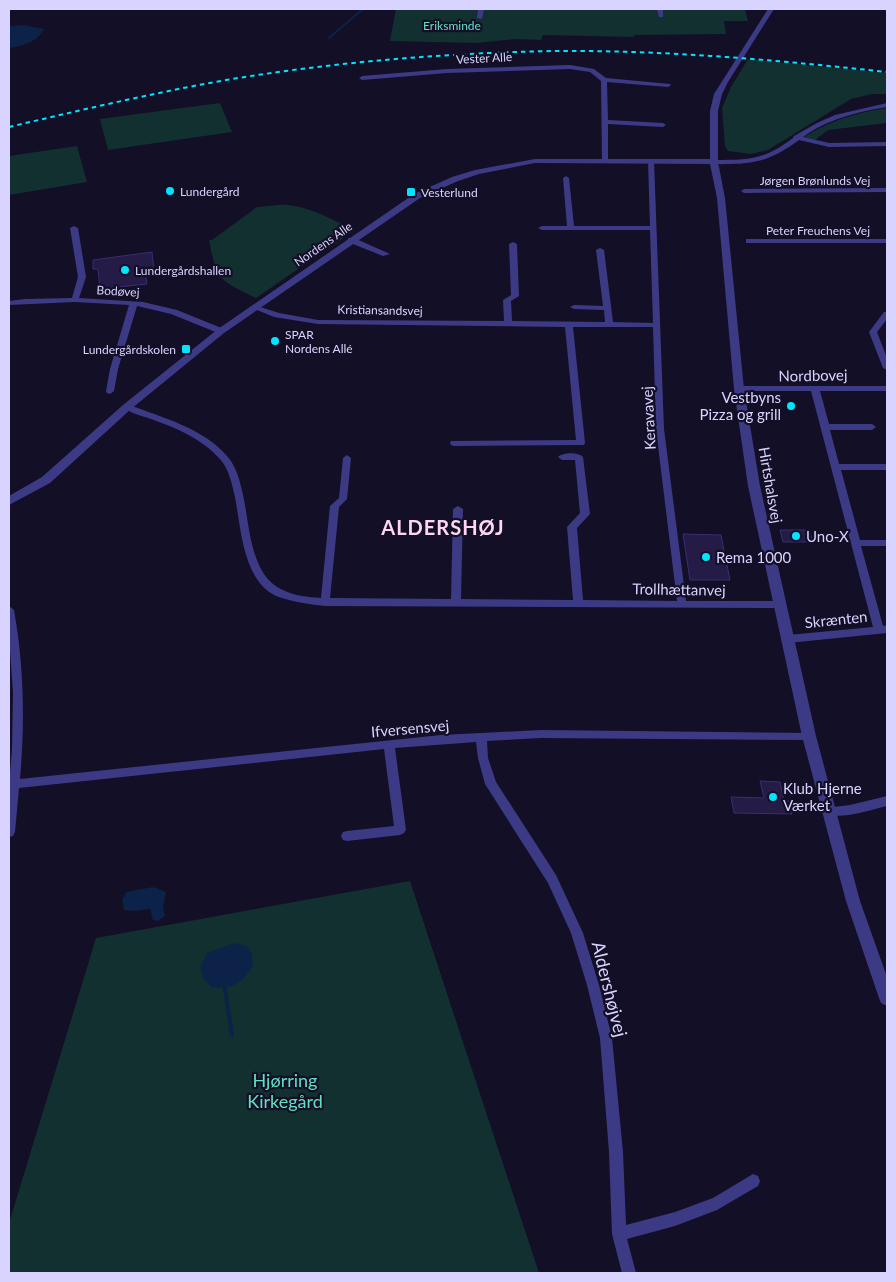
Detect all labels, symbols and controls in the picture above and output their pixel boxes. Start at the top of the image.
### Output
park label: Eriksminde [423,18,481,33]
street label: Vester Alle [456,49,512,67]
street label: Jørgen Brønlunds Vej [760,173,870,188]
place label: Lundergård [180,184,240,199]
marker: Lundergård [164,185,176,197]
place label: Vesterlund [421,185,478,200]
marker: Vesterlund [405,186,417,198]
street label: Nordens Alle [291,218,355,270]
street label: Peter Freuchens Vej [766,223,870,238]
place label: Lundergårdshallen [135,263,231,278]
marker: Lundergårdshallen [119,264,131,276]
street label: Bodøvej [96,282,140,300]
street label: Kristiansandsvej [337,302,423,318]
place label: SPAR Nordens Allé [285,327,353,356]
marker: SPAR Nordens Allé [269,335,281,347]
place label: Lundergårdskolen [83,342,176,357]
marker: Lundergårdskolen [180,343,192,355]
street label: Nordbovej [778,365,848,385]
street label: Keravavej [637,386,659,450]
place label: Vestbyns Pizza og grill [700,388,781,423]
marker: Vestbyns Pizza og grill [785,400,797,412]
street label: Hirtshalsvej [755,445,787,525]
district label: ALDERSHØJ [380,515,505,539]
place label: Uno-X [806,527,849,545]
marker: Uno-X [790,530,802,542]
place label: Rema 1000 [716,548,792,566]
marker: Rema 1000 [700,551,712,563]
street label: Trollhættanvej [632,579,726,599]
street label: Skrænten [804,607,868,631]
street label: Ifversensvej [370,716,450,740]
place label: Klub Hjerne Værket [783,779,862,814]
marker: Klub Hjerne Værket [767,791,779,803]
street label: Aldershøjvej [588,939,632,1039]
park label: Hjørring Kirkegård [247,1069,323,1112]

